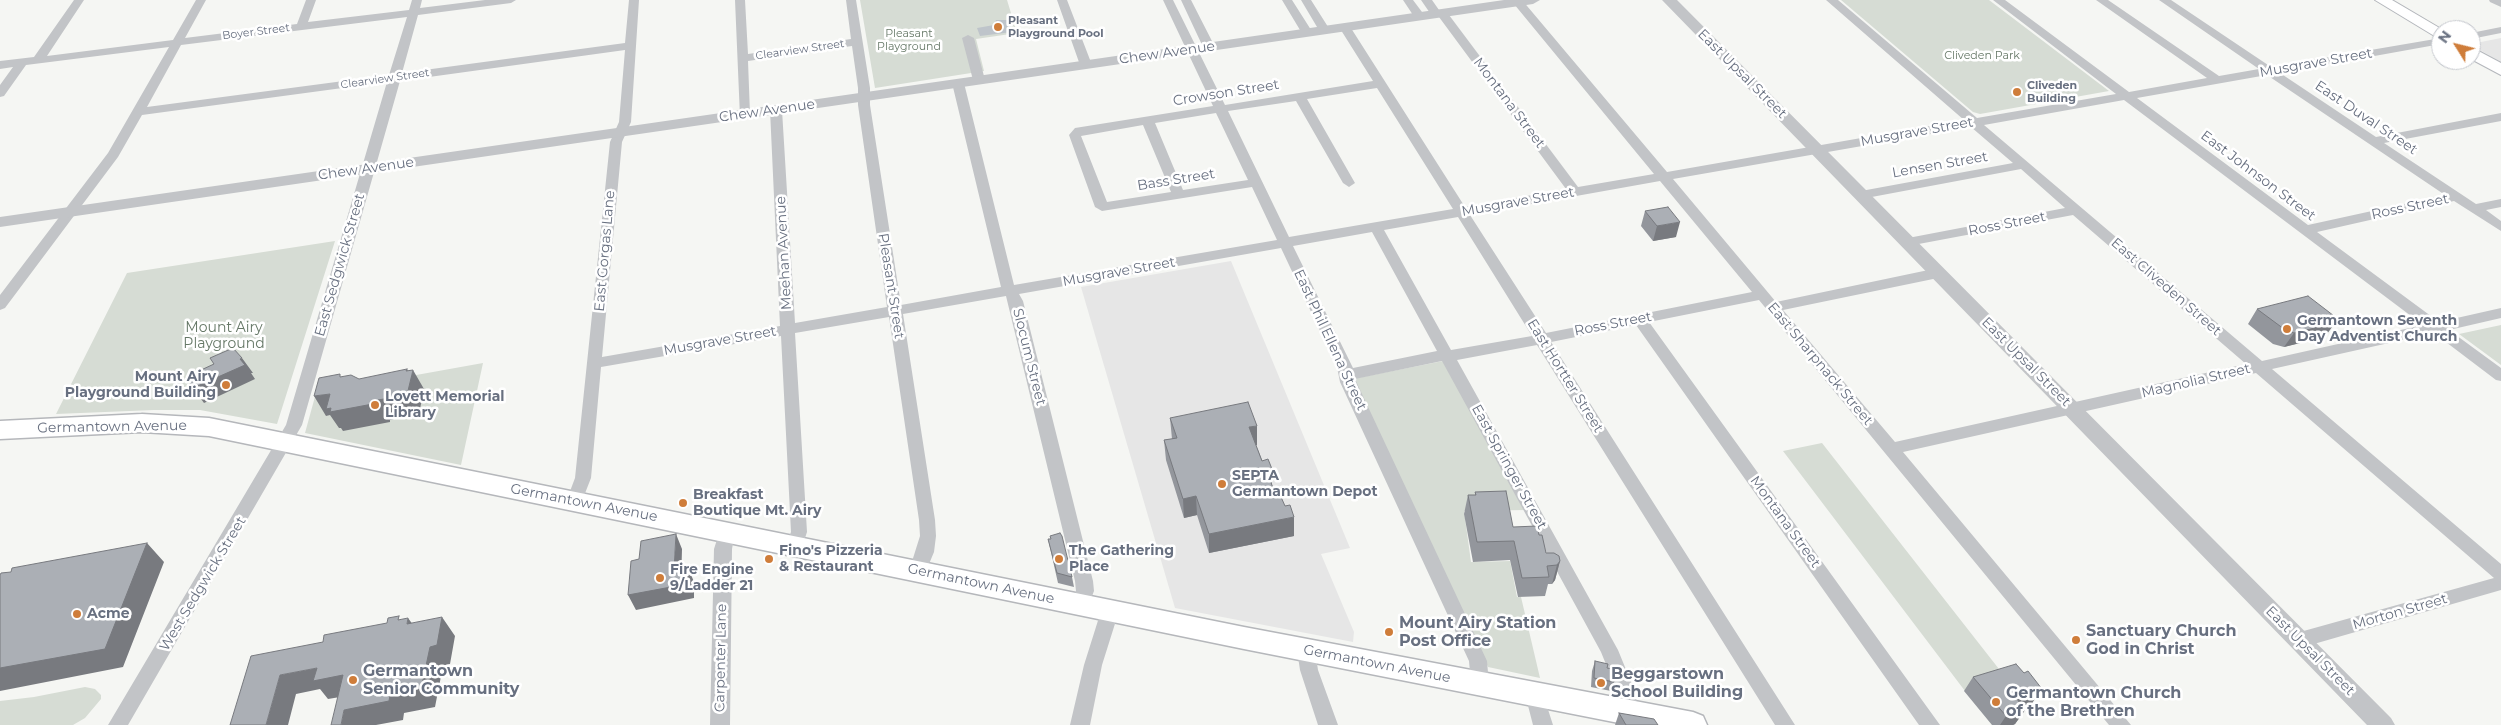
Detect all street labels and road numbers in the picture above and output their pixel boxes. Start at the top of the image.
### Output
street label: Boyer Street [221,21,291,43]
street label: East Upsal Street [1694,26,1790,122]
street label: Clearview Street [755,37,845,63]
street label: Chew Avenue [1118,38,1216,68]
street label: Musgrave Street [2258,45,2374,81]
street label: Montana Street [1469,54,1549,152]
street label: Clearview Street [340,66,430,92]
street label: Crowson Street [1172,76,1280,110]
street label: East Duval Street [2312,77,2420,159]
street label: Chew Avenue [718,96,816,126]
street label: Musgrave Street [1859,114,1975,150]
street label: East Johnson Street [2197,127,2319,225]
street label: Lensen Street [1891,148,1989,182]
street label: Chew Avenue [317,154,415,184]
street label: Bass Street [1136,166,1216,194]
street label: Musgrave Street [1460,184,1576,220]
street label: East Gorgas Lane [591,190,619,312]
street label: Ross Street [2370,191,2450,223]
street label: East Sedgwick Street [312,192,368,338]
street label: Meehan Avenue [773,196,795,310]
street label: Ross Street [1967,208,2047,240]
street label: Pleasant Street [874,232,908,340]
street label: East Cliveden Street [2108,235,2224,339]
street label: Musgrave Street [1061,254,1177,290]
street label: East Phil Ellena Street [1290,267,1370,413]
street label: East Sharpnack Street [1764,299,1876,429]
street label: Slocum Street [1009,307,1049,407]
street label: Ross Street [1573,308,1653,340]
street label: East Upsal Street [1978,314,2074,410]
street label: East Hortter Street [1523,316,1607,436]
street label: Musgrave Street [662,323,778,359]
street label: Magnolia Street [2140,360,2252,402]
street label: East Springer Street [1468,402,1550,532]
street label: Germantown Avenue [37,417,187,437]
street label: Montana Street [1746,473,1824,571]
street label: Germantown Avenue [509,480,659,526]
street label: West Sedgwick Street [156,514,250,654]
street label: Germantown Avenue [906,560,1056,608]
street label: Morton Street [2351,590,2449,634]
street label: East Upsal Street [2262,603,2358,699]
street label: Carpenter Lane [712,604,730,712]
street label: Germantown Avenue [1302,641,1452,687]

